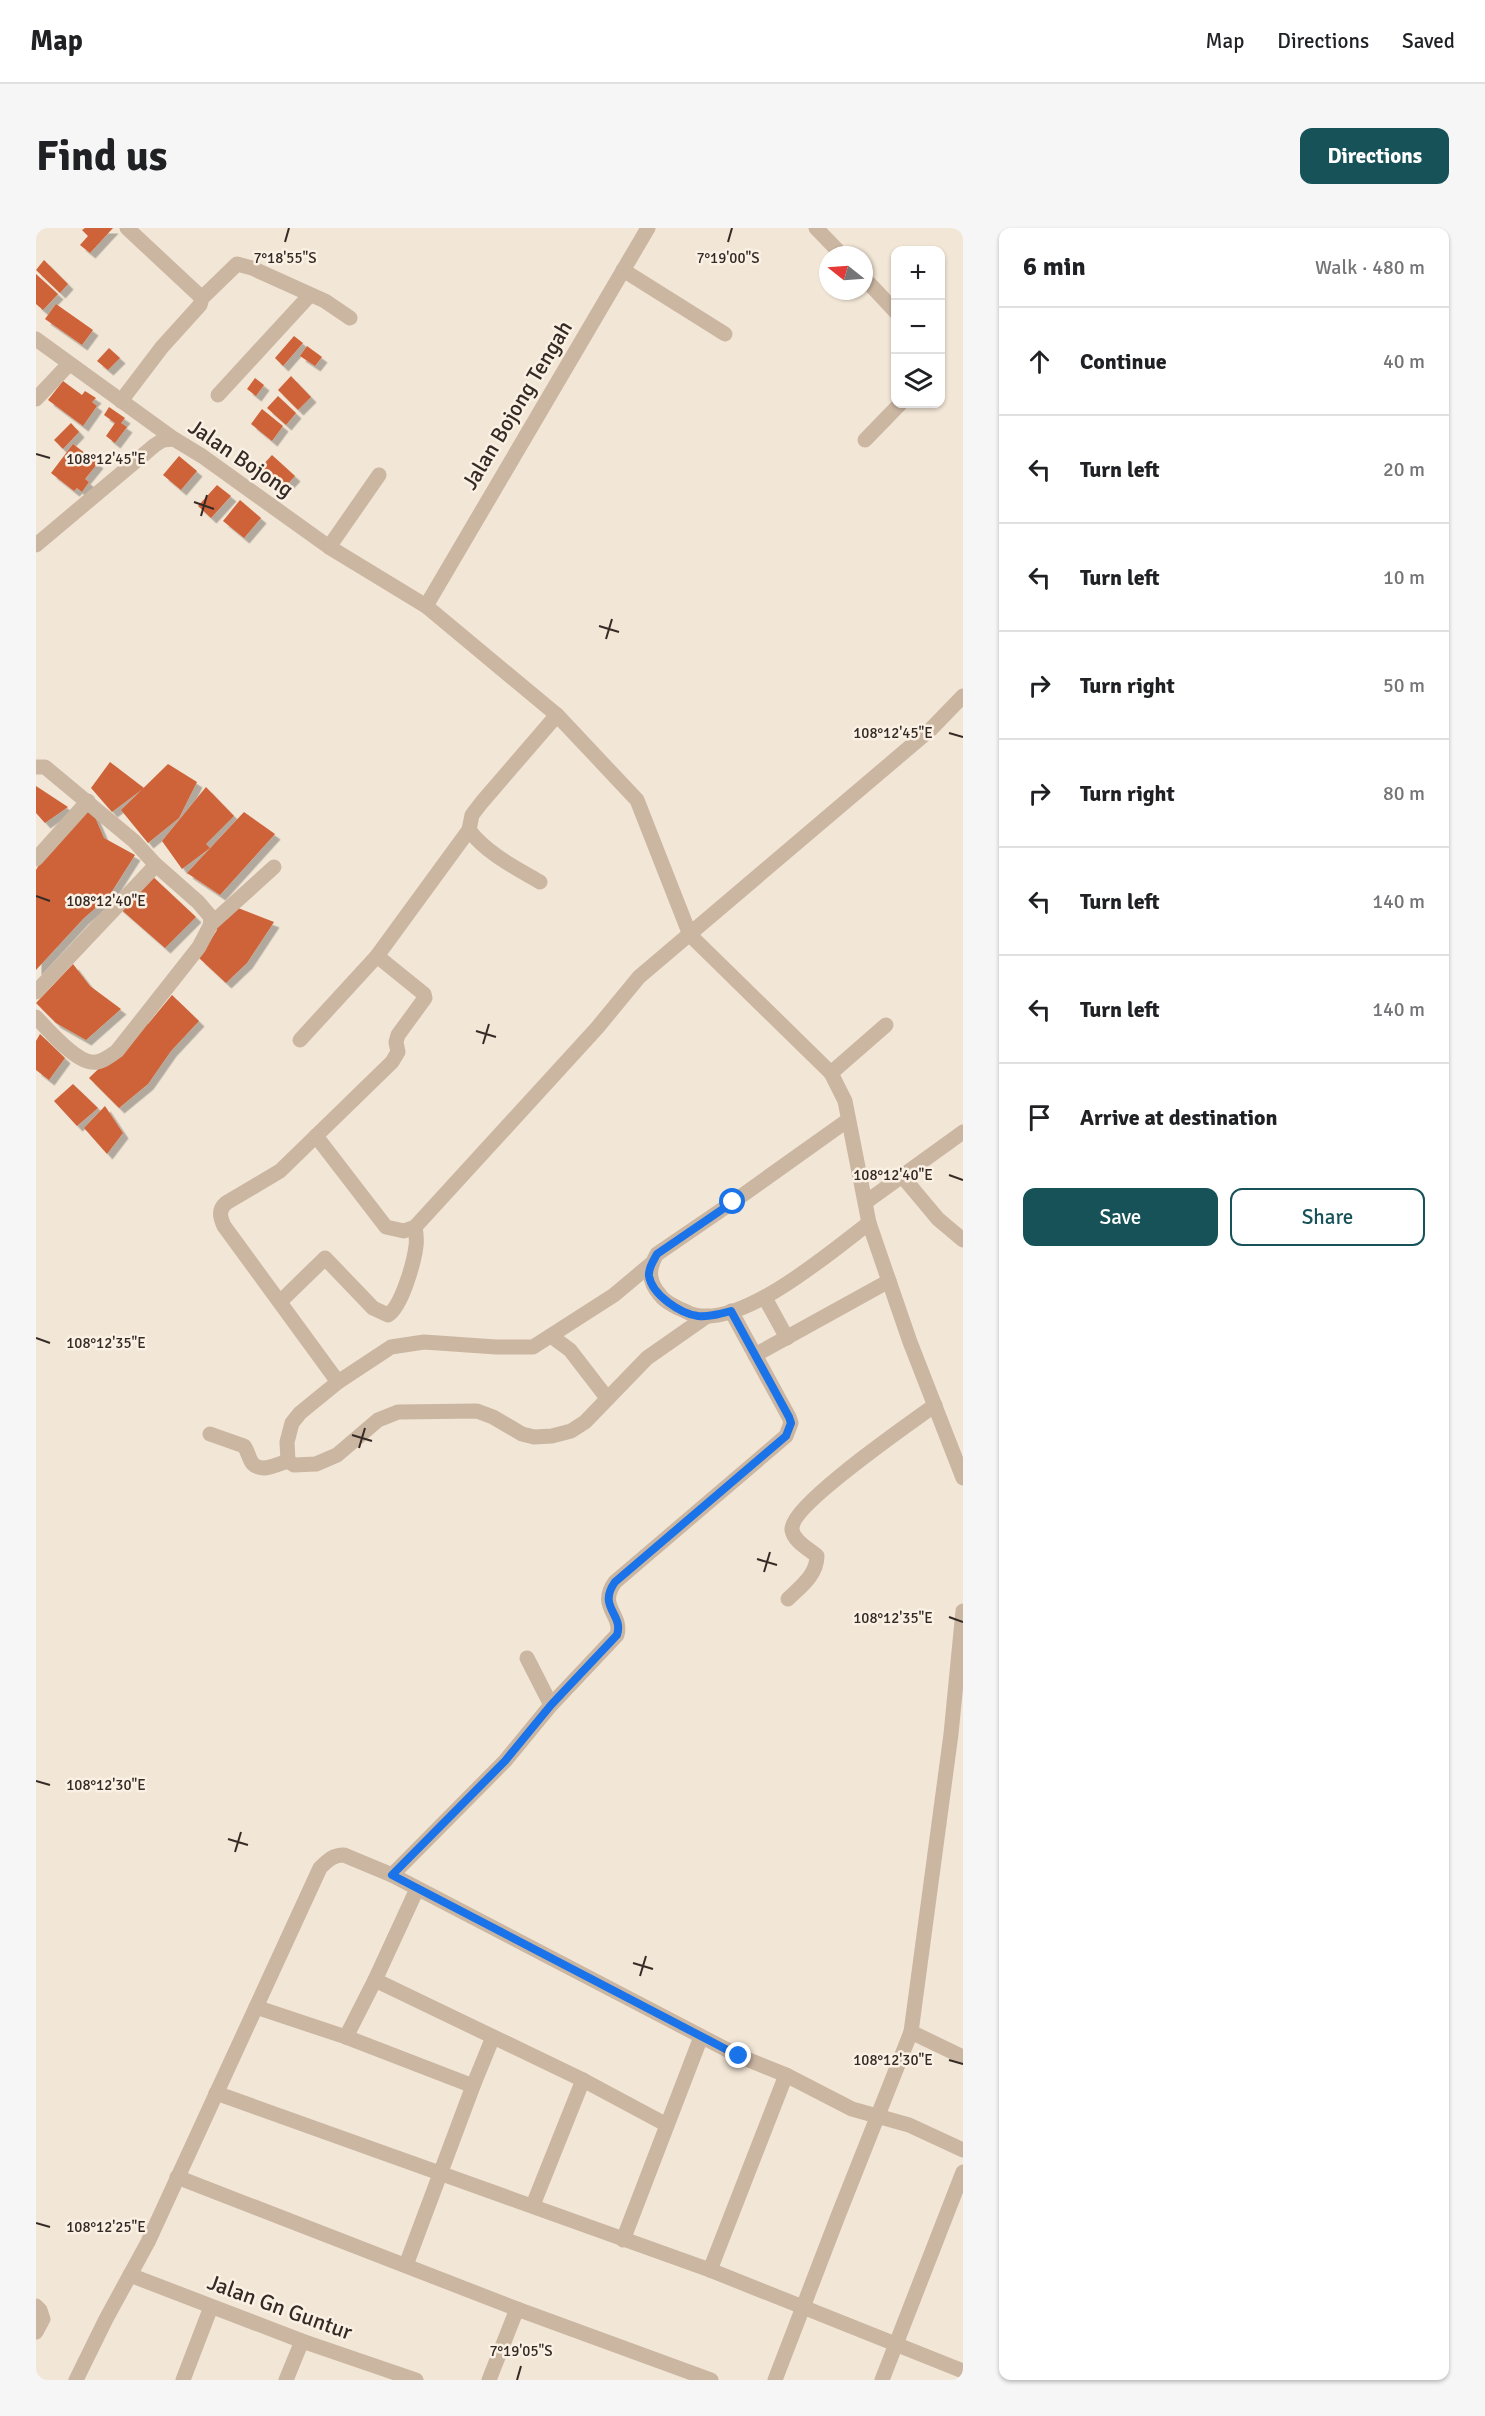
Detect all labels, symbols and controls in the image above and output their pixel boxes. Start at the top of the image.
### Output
text: Map [30,24,83,58]
text: Map [1206,28,1244,54]
text: Directions [1277,28,1369,54]
text: Saved [1402,28,1455,54]
button: Directions [1300,128,1449,184]
text: Find us [36,131,167,182]
north arrow [819,246,873,300]
map controls [891,246,945,408]
button: + [891,246,945,300]
text: 7°18'55"S [253,249,317,267]
text: 7°19'00"S [696,249,760,267]
text: 6 min [1023,251,1086,283]
text: Walk · 480 m [1315,255,1425,280]
button: − [891,300,945,354]
street label: Jalan Bojong Tengah [456,316,578,494]
icon: ahead [1023,345,1056,378]
text: Continue [1080,348,1167,375]
text: 40 m [1383,349,1425,374]
button: layers [891,354,945,408]
street label: Jalan Bojong [183,413,299,503]
text: 108°12'45"E [66,450,146,468]
icon: left [1023,453,1056,486]
text: Turn left [1080,456,1160,483]
text: 20 m [1383,457,1425,482]
icon: left [1023,561,1056,594]
text: Turn left [1080,564,1160,591]
text: 10 m [1383,565,1425,590]
icon: right [1023,669,1056,702]
text: Turn right [1080,672,1175,699]
text: 50 m [1383,673,1425,698]
text: 108°12'45"E [853,724,933,742]
icon: right [1023,777,1056,810]
text: Turn right [1080,780,1175,807]
text: 80 m [1383,781,1425,806]
icon: left [1023,885,1056,918]
text: Turn left [1080,888,1160,915]
text: 140 m [1372,889,1425,914]
text: 108°12'40"E [66,892,146,910]
icon: left [1023,993,1056,1026]
text: Turn left [1080,996,1160,1023]
text: 140 m [1372,997,1425,1022]
icon: arrive [1023,1101,1056,1134]
text: Arrive at destination [1080,1104,1277,1131]
text: 108°12'40"E [853,1166,933,1184]
route start [719,1188,745,1214]
button: Save [1023,1188,1218,1246]
button: Share [1230,1188,1425,1246]
text: 108°12'35"E [66,1334,146,1352]
text: 108°12'35"E [853,1609,933,1627]
text: 108°12'30"E [66,1776,146,1794]
route end [725,2042,751,2068]
text: 108°12'30"E [853,2051,933,2069]
text: 108°12'25"E [66,2218,146,2236]
street label: Jalan Gn Guntur [204,2268,356,2346]
text: 7°19'05"S [489,2342,553,2360]

